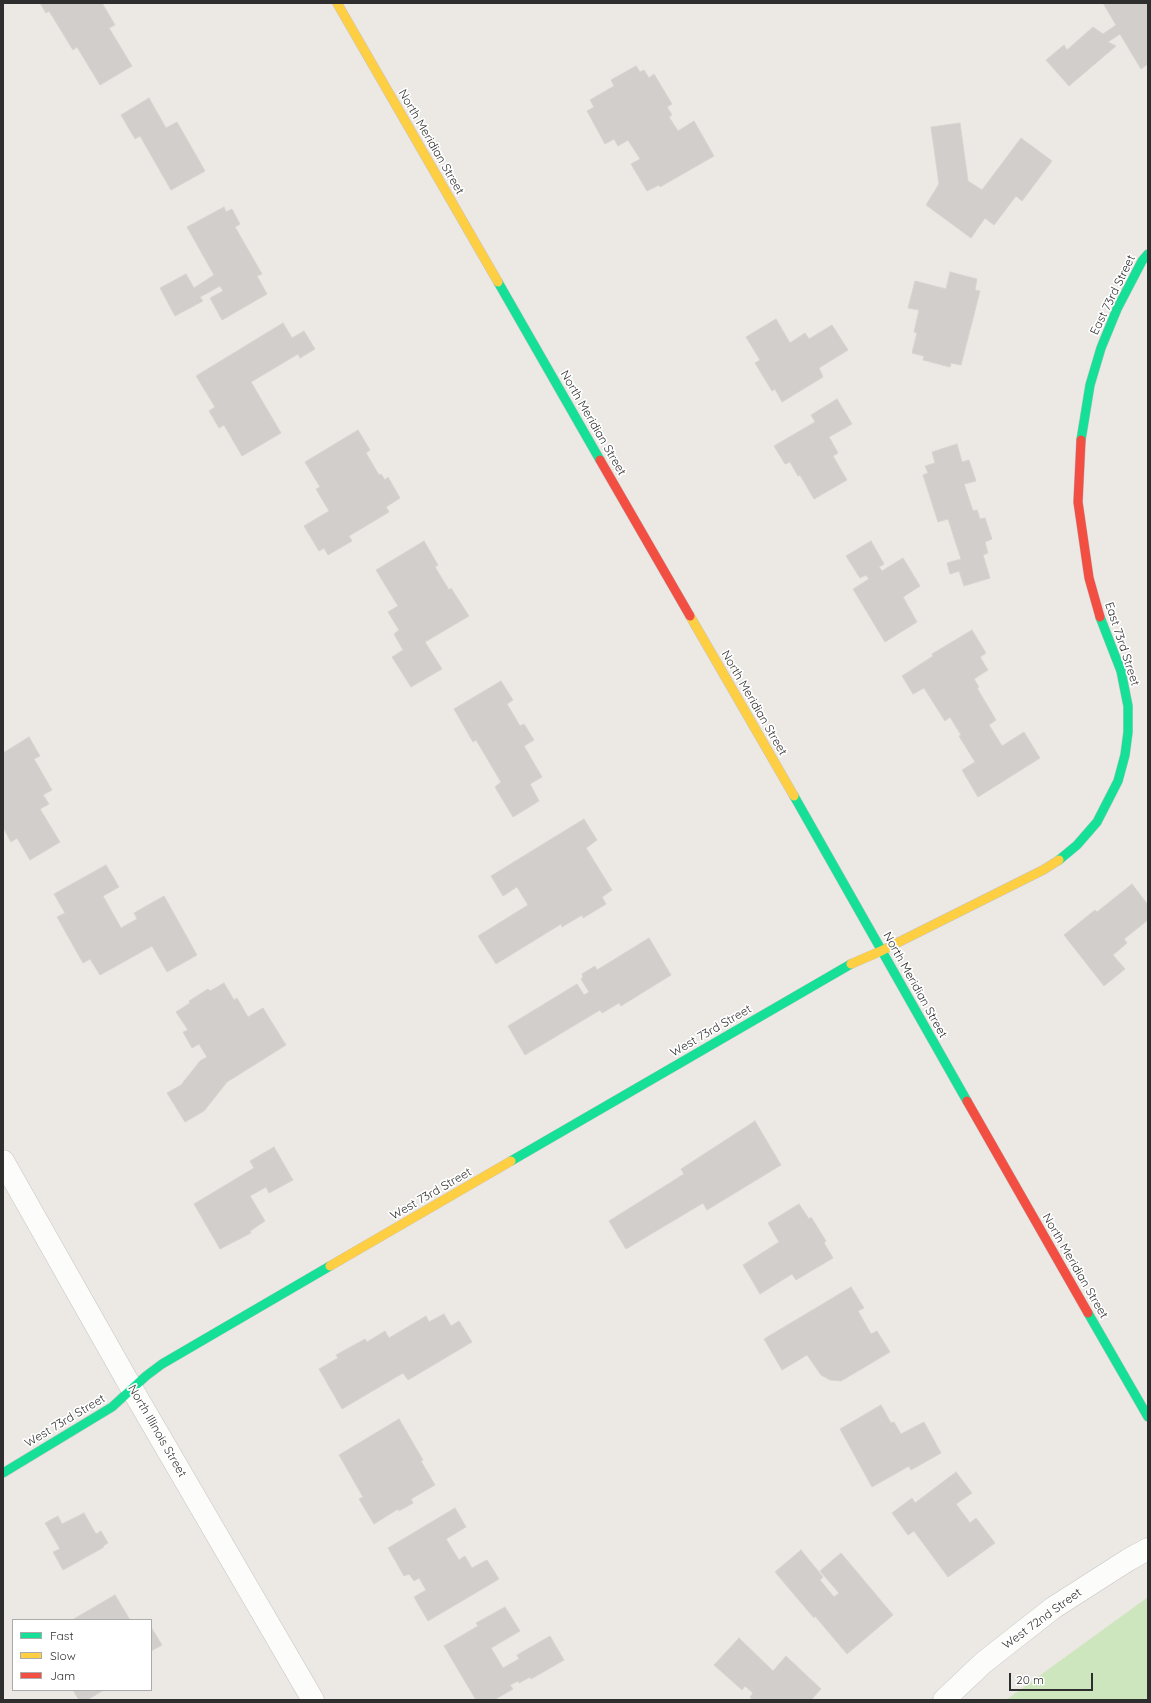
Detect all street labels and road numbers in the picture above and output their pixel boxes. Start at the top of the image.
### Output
street label: North Meridian Street [395,87,467,197]
street label: East 73rd Street [1087,253,1139,337]
street label: North Meridian Street [557,368,629,478]
street label: East 73rd Street [1102,600,1142,688]
street label: North Meridian Street [718,648,790,758]
street label: North Meridian Street [880,930,950,1040]
street label: West 73rd Street [668,1002,754,1060]
street label: West 73rd Street [388,1165,474,1223]
street label: North Meridian Street [1039,1211,1111,1321]
street label: North Illinois Street [125,1382,189,1480]
street label: West 73rd Street [22,1391,108,1451]
street label: West 72nd Street [1000,1585,1084,1653]

